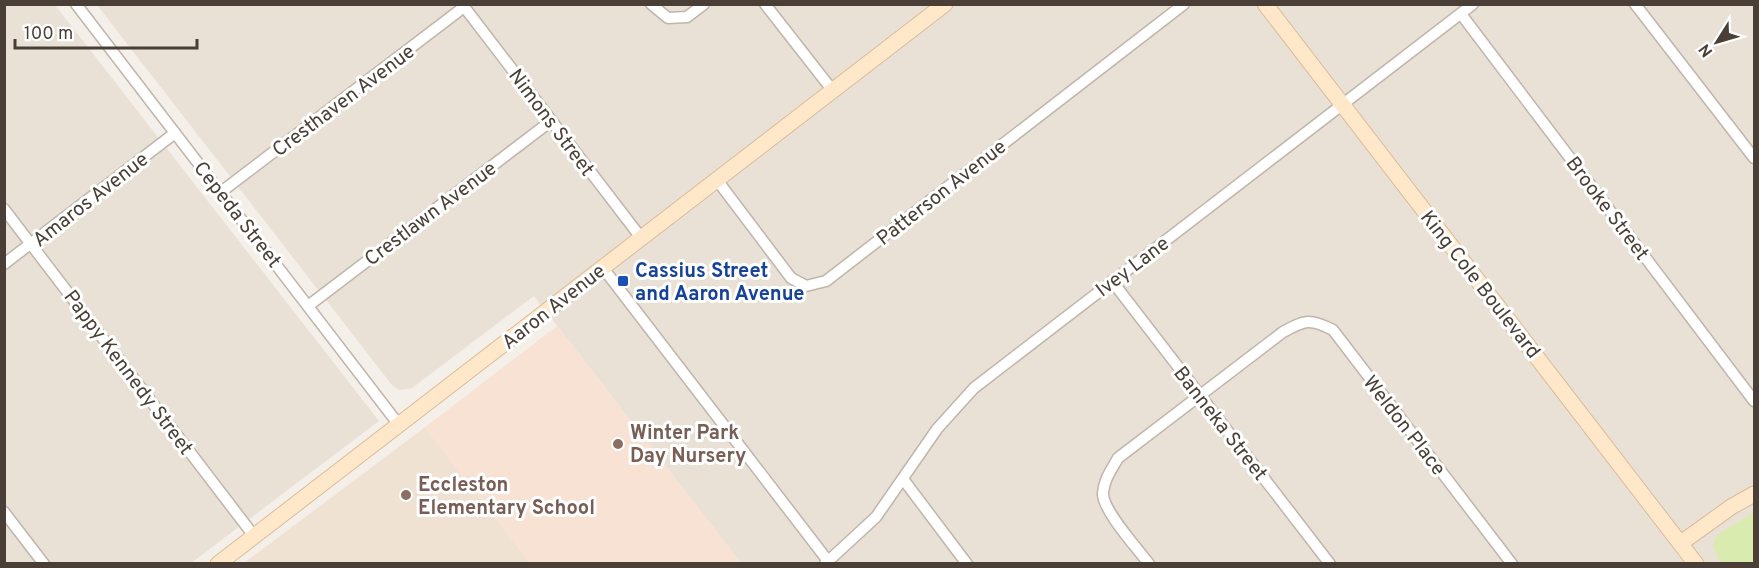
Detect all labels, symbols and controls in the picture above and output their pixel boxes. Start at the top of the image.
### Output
scale bar [15,12,196,50]
north arrow [1687,12,1747,72]
text: 100 m [24,23,73,46]
street label: Cresthaven Avenue [268,39,421,164]
text: N [1695,39,1718,60]
street label: Nimons Street [502,64,599,182]
street label: Patterson Avenue [872,135,1012,252]
street label: Amaros Avenue [28,147,154,254]
street label: Brooke Street [1559,152,1654,266]
street label: Crestlawn Avenue [360,156,503,273]
street label: Cepeda Street [187,157,286,274]
street label: King Cole Boulevard [1413,206,1545,365]
street label: Ivey Lane [1091,231,1175,304]
street label: Aaron Avenue [497,259,611,356]
place label: Cassius Street and Aaron Avenue [635,259,805,308]
marker: Cassius Street and Aaron Avenue [616,274,630,288]
street label: Pappy Kennedy Street [57,285,198,461]
street label: Banneka Street [1167,362,1272,487]
street label: Weldon Place [1356,371,1451,482]
place label: Winter Park Day Nursery [630,421,746,470]
marker: Winter Park Day Nursery [611,437,625,451]
place label: Eccleston Elementary School [418,473,595,522]
marker: Eccleston Elementary School [399,488,413,502]

